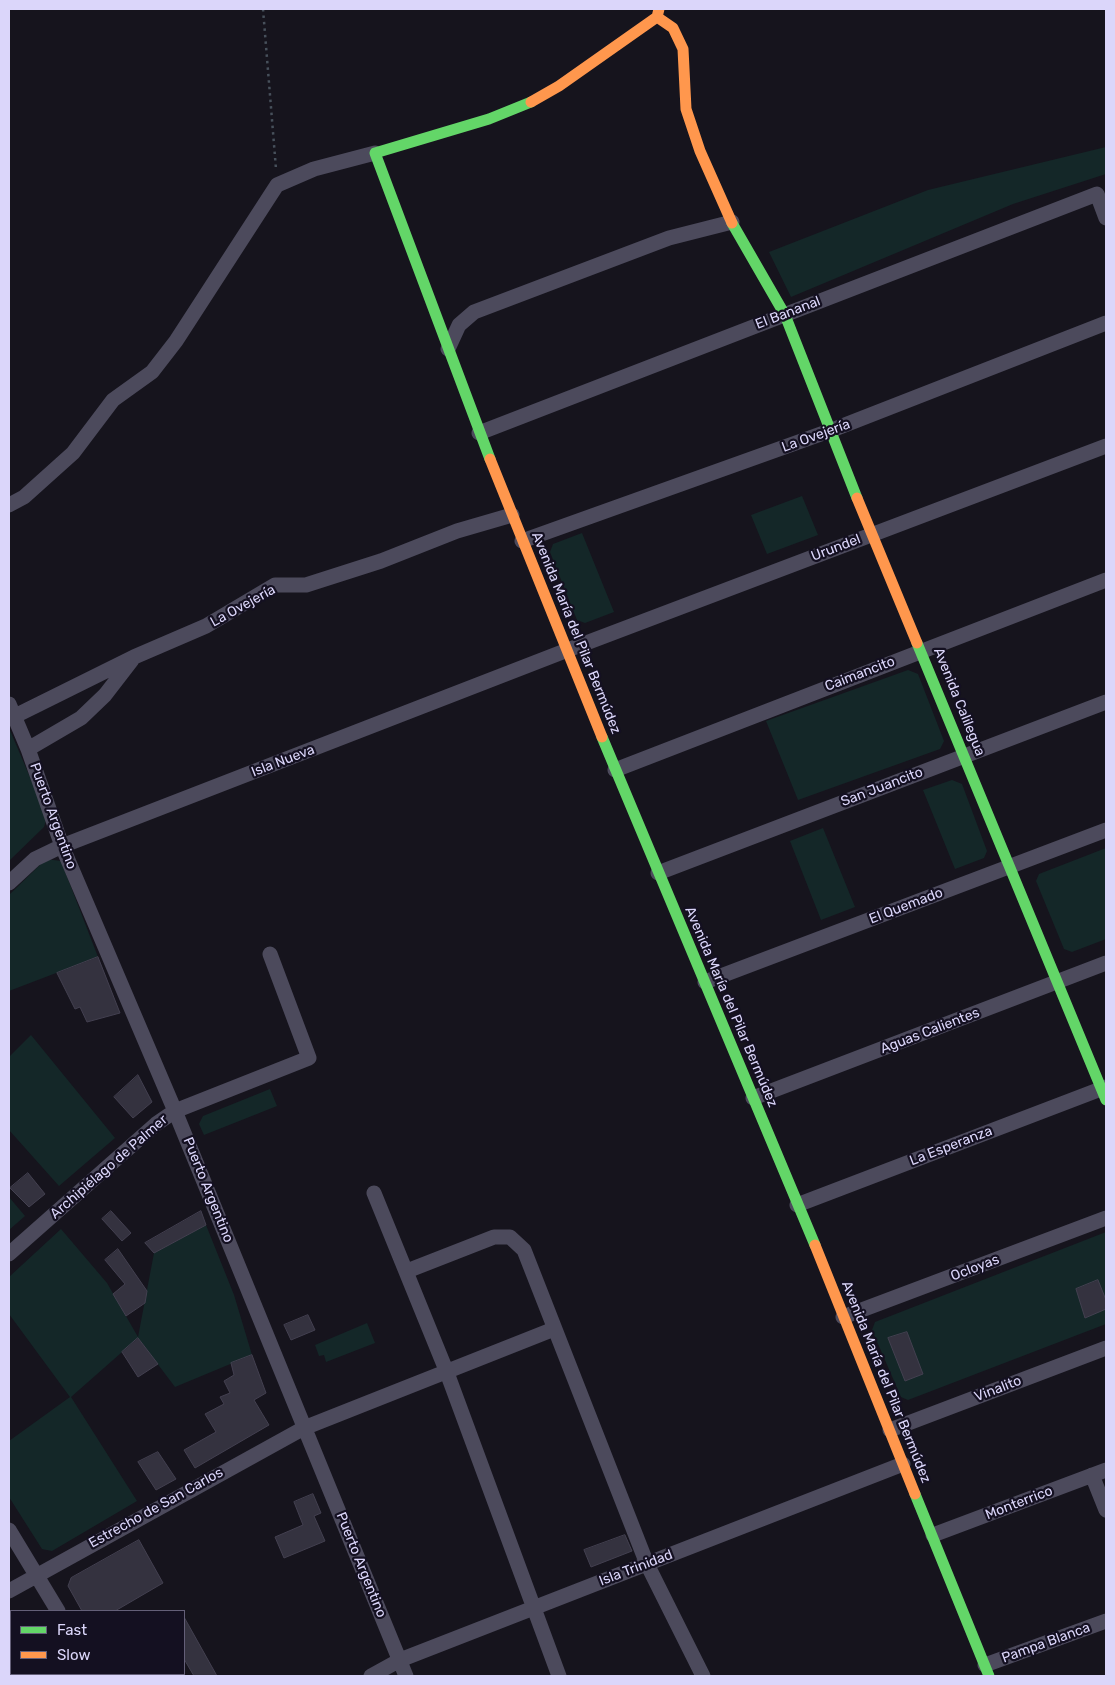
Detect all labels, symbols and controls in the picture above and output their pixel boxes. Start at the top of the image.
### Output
street label: El Bananal [753,293,823,333]
street label: La Ovejería [779,416,853,456]
street label: Avenida María del Pilar Bermúdez [528,530,624,736]
street label: Urundel [809,531,863,565]
street label: La Ovejería [208,581,278,631]
street label: Avenida Calilegua [930,645,988,759]
street label: Caimancito [823,653,897,695]
street label: Isla Nueva [249,741,317,781]
street label: Puerto Argentino [26,760,80,872]
street label: San Juancito [839,764,925,810]
street label: El Quemado [867,884,945,928]
street label: Avenida María del Pilar Bermúdez [681,904,781,1110]
street label: Aguas Calientes [878,1004,982,1058]
street label: Archipiélago de Palmer [47,1111,171,1223]
street label: La Esperanza [907,1123,995,1169]
street label: Puerto Argentino [179,1135,237,1245]
street label: Ocloyas [948,1251,1002,1285]
street label: Avenida María del Pilar Bermúdez [838,1279,934,1485]
street label: Vinalito [972,1372,1024,1406]
street label: Estrecho de San Carlos [86,1464,226,1552]
street label: Monterrico [983,1483,1055,1523]
street label: Puerto Argentino [332,1510,390,1620]
street label: Isla Trinidad [597,1546,675,1590]
legend [10,1610,185,1675]
street label: Pampa Blanca [999,1619,1093,1667]
text: Fast [57,1621,87,1639]
text: Slow [57,1646,90,1664]

